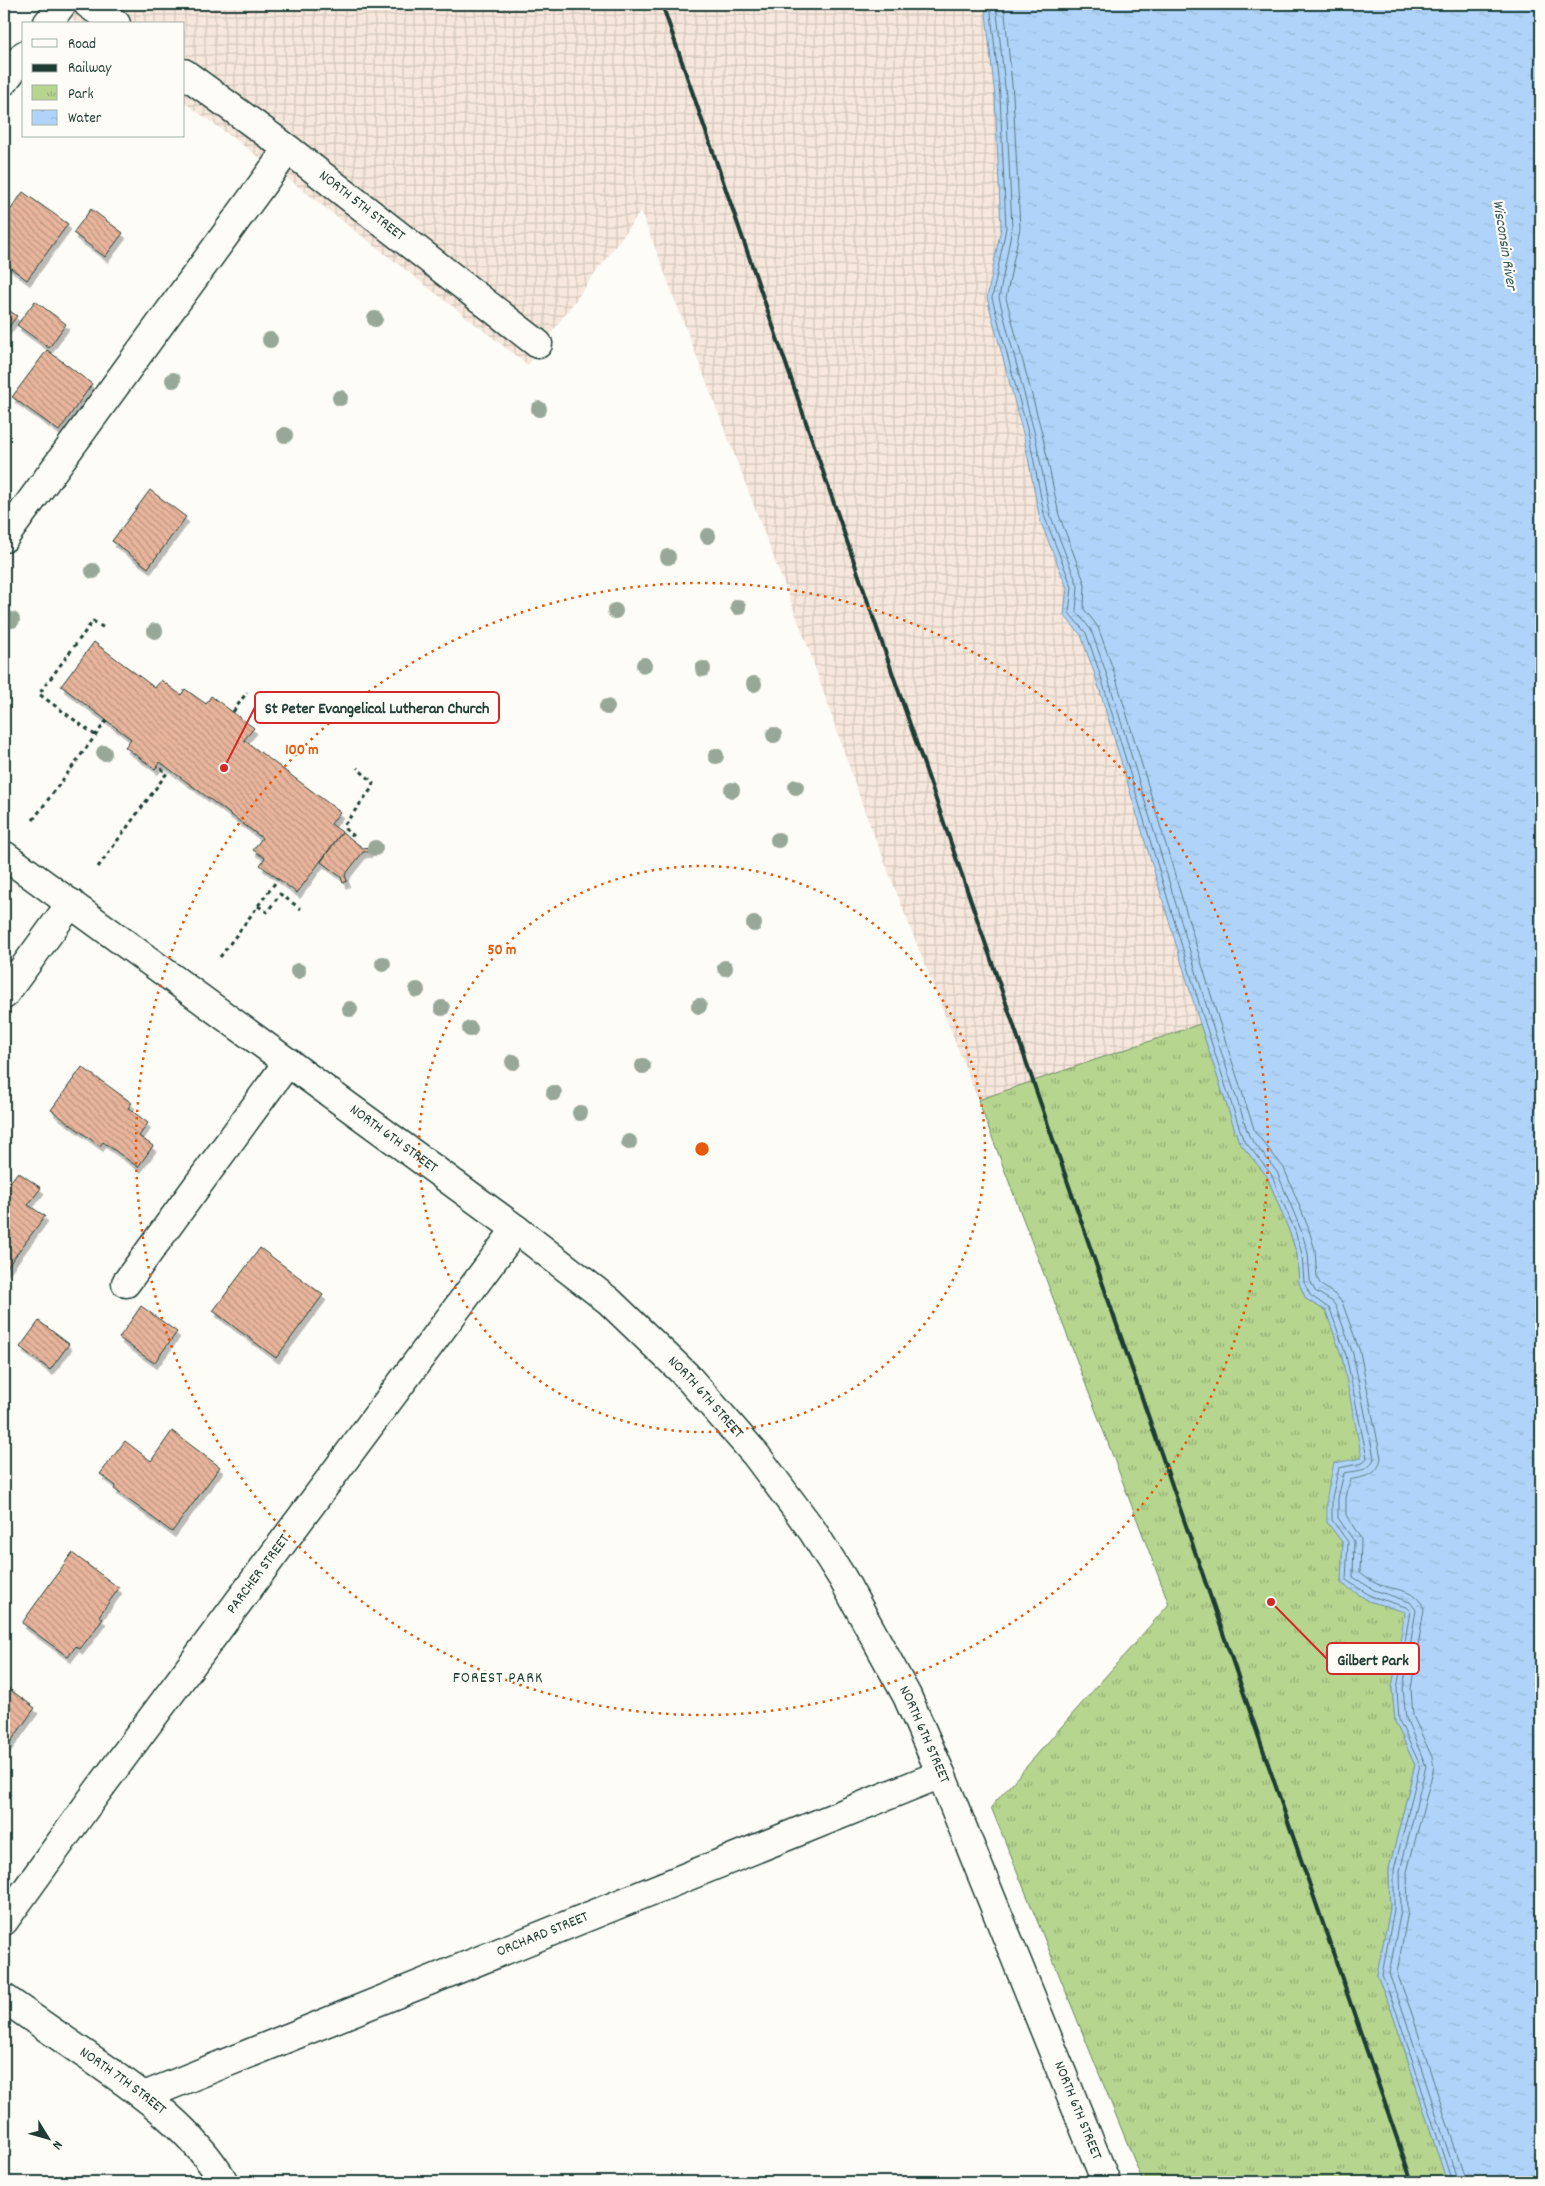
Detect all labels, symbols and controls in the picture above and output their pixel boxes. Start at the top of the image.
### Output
legend [22,22,185,138]
text: Road [68,34,96,56]
text: Railway [68,58,112,80]
text: Park [68,84,94,106]
text: Water [68,108,102,130]
street label: NORTH 5TH STREET [314,166,409,247]
water label: Wisconsin River [1486,198,1523,294]
callout: St Peter Evangelical Lutheran Church [255,692,499,723]
text: St Peter Evangelical Lutheran Church [265,698,489,721]
text: 100 m [285,740,319,762]
text: 50 m [488,940,516,962]
street label: NORTH 6TH STREET [344,1100,442,1179]
centre of rings [693,1140,711,1158]
street label: NORTH 6TH STREET [662,1351,748,1444]
street label: PARCHER STREET [222,1530,296,1619]
callout: Gilbert Park [1327,1643,1419,1674]
text: Gilbert Park [1337,1650,1409,1673]
district label: FOREST PARK [453,1667,543,1690]
street label: NORTH 6TH STREET [893,1682,955,1787]
street label: ORCHARD STREET [493,1906,592,1963]
street label: NORTH 7TH STREET [75,2042,171,2121]
street label: NORTH 6TH STREET [1047,2058,1107,2163]
north arrow [22,2114,72,2164]
text: N [47,2136,67,2153]

